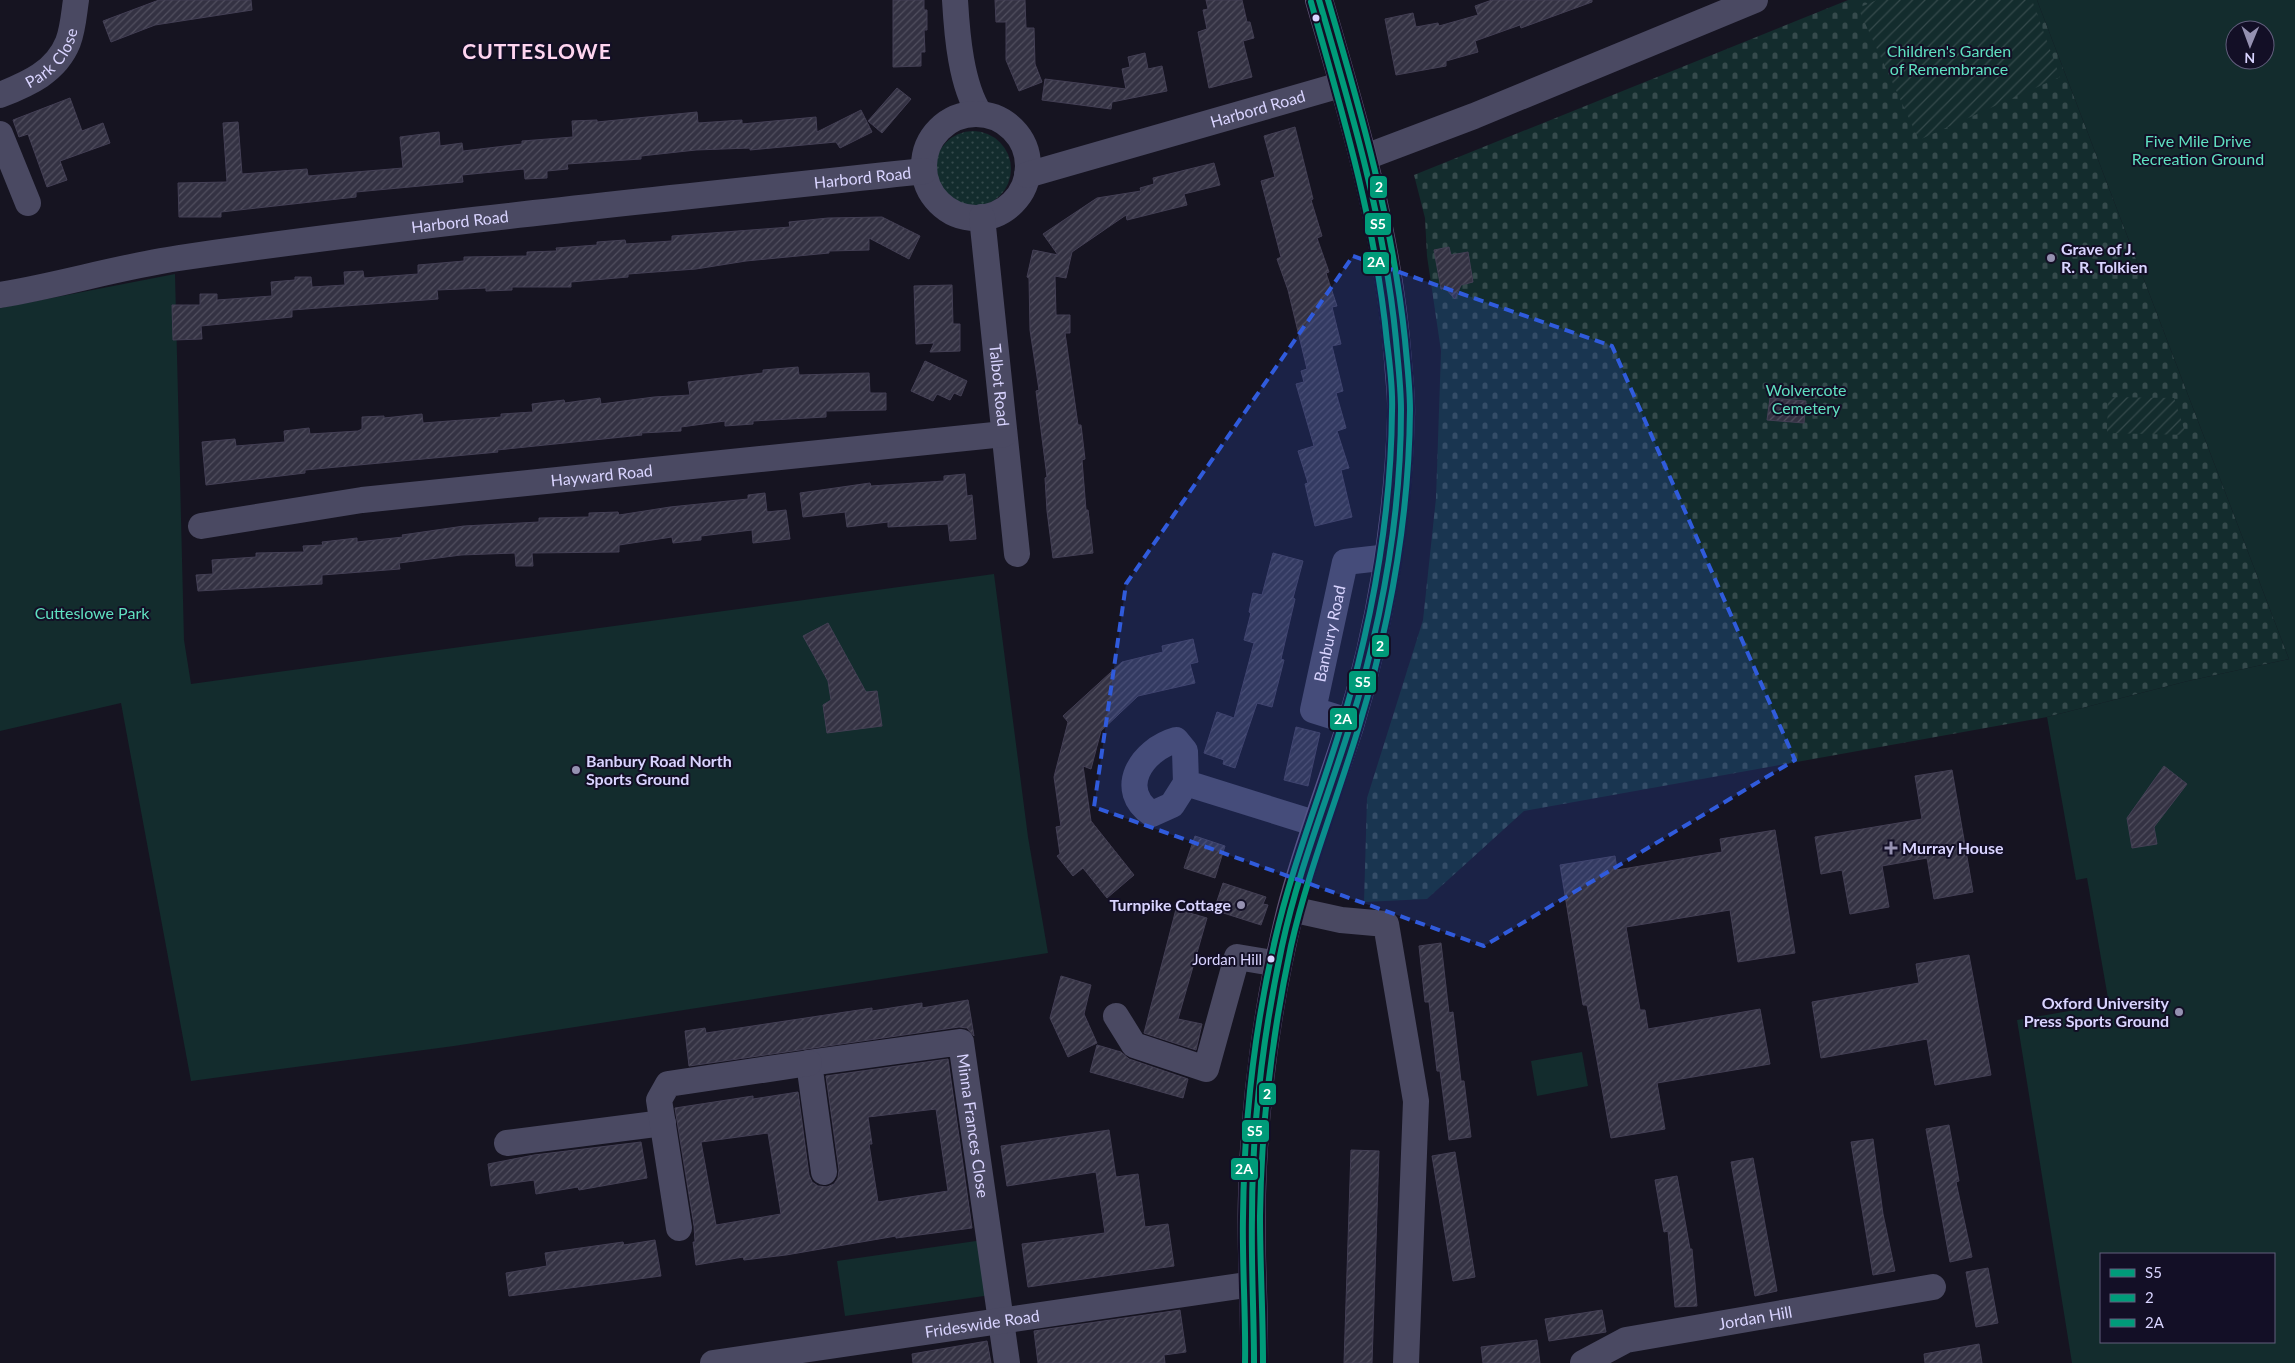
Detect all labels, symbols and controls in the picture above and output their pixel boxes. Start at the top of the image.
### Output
unlabelled marker [1311,13,1321,23]
north arrow [2225,20,2275,70]
street label: Park Close [22,26,81,91]
district label: CUTTESLOWE [462,38,612,63]
park label: Children's Garden of Remembrance [1887,41,2011,78]
text: N [2244,50,2255,67]
street label: Harbord Road [1208,86,1307,131]
park label: Five Mile Drive Recreation Ground [2132,131,2264,168]
street label: Harbord Road [813,162,912,192]
line badge: 2 [1369,175,1388,199]
text: 2 [1375,178,1383,195]
street label: Harbord Road [410,206,510,236]
line badge: S5 [1364,212,1392,236]
text: S5 [1370,215,1386,232]
place label: Grave of J. R. R. Tolkien [2061,239,2148,276]
line badge: 2A [1362,251,1390,275]
marker: Grave of J. R. R. Tolkien [2045,252,2057,264]
text: 2A [1367,253,1385,270]
street label: Talbot Road [986,343,1014,427]
park label: Wolvercote Cemetery [1765,380,1847,417]
street label: Hayward Road [550,460,654,490]
street label: Banbury Road [1309,583,1349,684]
park label: Cutteslowe Park [35,603,150,622]
line badge: 2 [1371,634,1390,658]
text: 2 [1376,637,1384,654]
line badge: S5 [1348,670,1377,694]
text: S5 [1355,673,1371,690]
line badge: 2A [1329,707,1358,731]
text: 2A [1334,710,1352,727]
place label: Banbury Road North Sports Ground [586,751,732,788]
marker: Banbury Road North Sports Ground [570,764,582,776]
place label: Murray House [1902,838,2004,857]
marker: Murray House [1884,841,1898,855]
place label: Turnpike Cottage [1109,895,1231,914]
marker: Turnpike Cottage [1235,899,1247,911]
place label: Jordan Hill [1192,950,1262,968]
marker: Jordan Hill [1266,954,1276,964]
place label: Oxford University Press Sports Ground [2024,993,2170,1030]
marker: Oxford University Press Sports Ground [2173,1006,2185,1018]
street label: Minna Frances Close [954,1052,993,1199]
line badge: 2 [1258,1082,1277,1106]
text: 2 [1263,1085,1271,1102]
line badge: S5 [1241,1119,1270,1143]
text: S5 [1247,1122,1263,1139]
line badge: 2A [1230,1157,1259,1181]
text: 2A [1235,1160,1253,1177]
legend [2100,1253,2275,1343]
text: S5 [2145,1263,2162,1281]
text: 2 [2145,1288,2154,1306]
street label: Jordan Hill [1717,1301,1794,1333]
street label: Frideswide Road [923,1305,1041,1341]
text: 2A [2145,1313,2165,1331]

